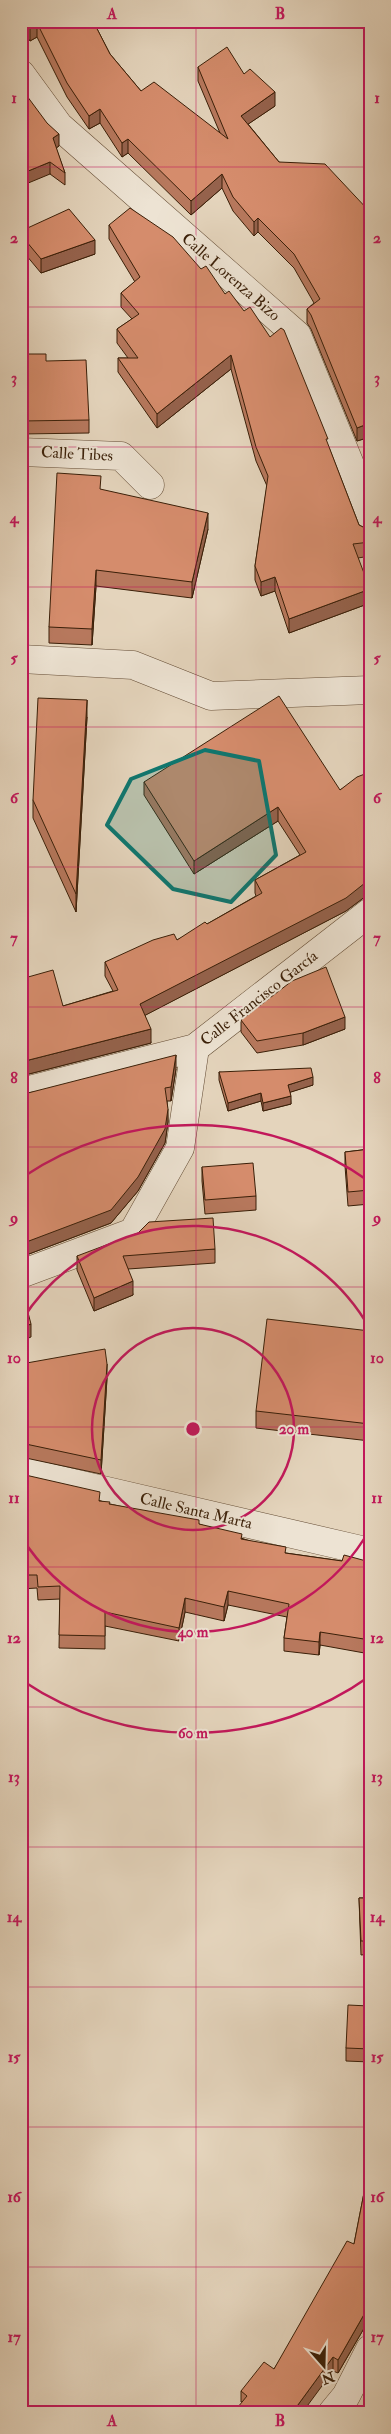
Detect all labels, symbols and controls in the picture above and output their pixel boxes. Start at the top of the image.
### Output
text: A [106,4,118,24]
text: B [275,4,285,24]
text: 1 [11,88,17,108]
text: 1 [374,88,380,108]
text: 2 [10,228,18,248]
text: 2 [373,228,381,248]
street label: Calle Lorenza Bizo [177,229,285,326]
text: 3 [11,368,17,388]
text: 3 [374,368,380,388]
street label: Calle Tibes [40,442,114,466]
text: 4 [9,508,20,528]
text: 4 [372,508,383,528]
text: 5 [10,648,18,668]
text: 5 [373,648,381,668]
text: 6 [10,788,20,808]
text: 6 [373,788,383,808]
text: 7 [10,928,18,948]
text: 7 [373,928,381,948]
street label: Calle Francisco García [196,946,322,1050]
text: 8 [10,1068,18,1088]
text: 8 [373,1068,381,1088]
text: 9 [8,1208,18,1228]
text: 9 [371,1208,381,1228]
text: 10 [7,1348,21,1368]
text: 10 [370,1348,384,1368]
centre of rings [184,1420,202,1438]
text: 20 m [279,1420,309,1439]
text: 11 [8,1488,20,1508]
street label: Calle Santa Marta [138,1488,255,1534]
text: 11 [371,1488,383,1508]
text: 40 m [177,1623,209,1642]
text: 12 [7,1628,21,1648]
text: 12 [370,1628,384,1648]
text: 60 m [178,1724,208,1743]
text: 13 [8,1767,20,1787]
text: 13 [371,1767,383,1787]
text: 14 [7,1907,23,1927]
text: 14 [370,1907,386,1927]
text: 15 [8,2047,21,2067]
text: 15 [371,2047,384,2067]
text: 16 [7,2187,23,2207]
text: 16 [370,2187,386,2207]
text: 17 [7,2327,21,2347]
text: 17 [370,2327,384,2347]
north arrow [298,2342,348,2392]
text: N [319,2367,338,2388]
text: A [106,2411,118,2431]
text: B [275,2411,285,2431]

